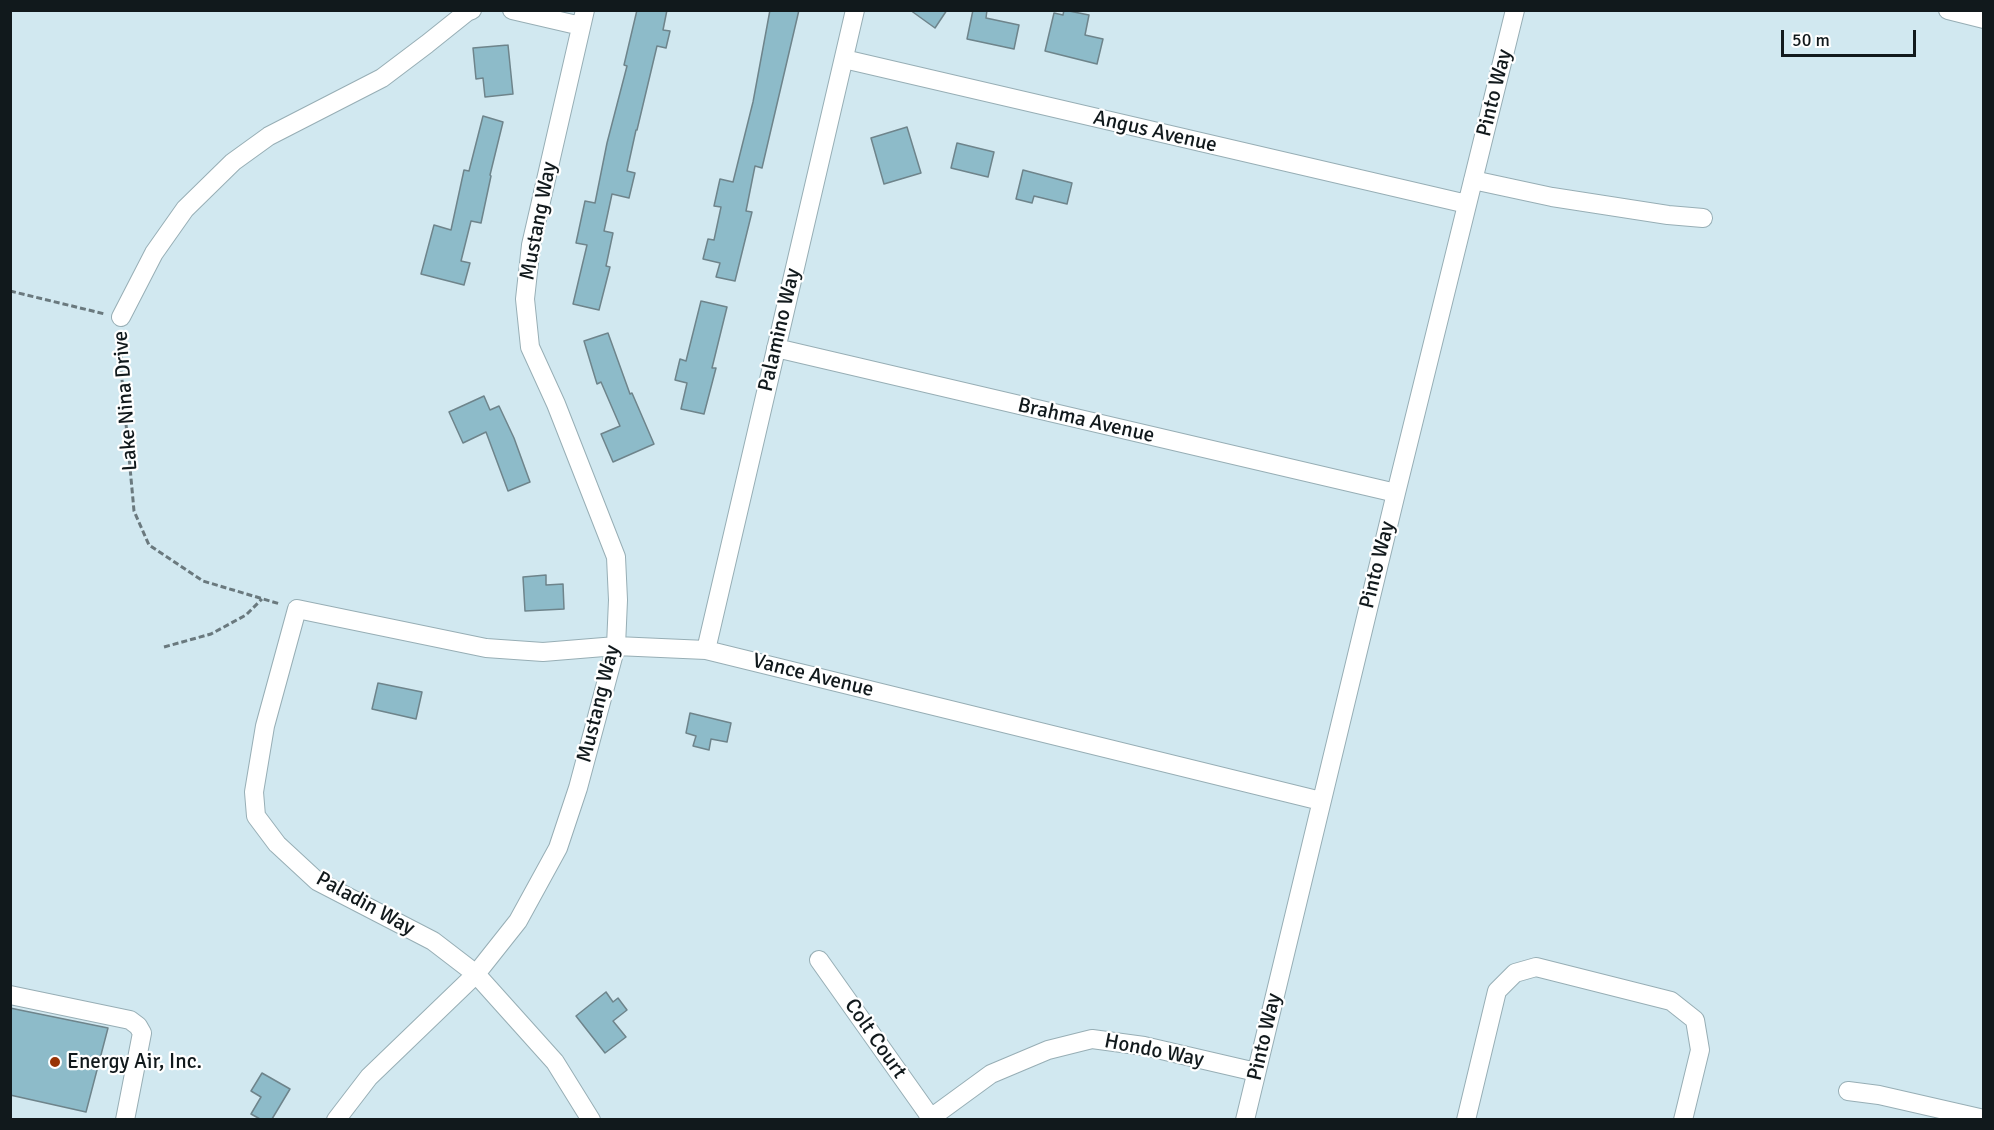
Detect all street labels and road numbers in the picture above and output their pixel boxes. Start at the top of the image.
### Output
street label: Pinto Way [1472,47,1518,139]
street label: Angus Avenue [1091,106,1219,158]
street label: Mustang Way [515,160,563,282]
street label: Palamino Way [754,266,806,394]
street label: Lake Nina Drive [109,330,143,472]
street label: Brahma Avenue [1015,393,1157,449]
street label: Pinto Way [1355,519,1401,611]
street label: Mustang Way [572,643,626,765]
street label: Vance Avenue [750,649,876,703]
street label: Paladin Way [311,867,419,941]
street label: Pinto Way [1243,991,1287,1083]
street label: Colt Court [838,994,912,1084]
street label: Hondo Way [1102,1029,1206,1073]

